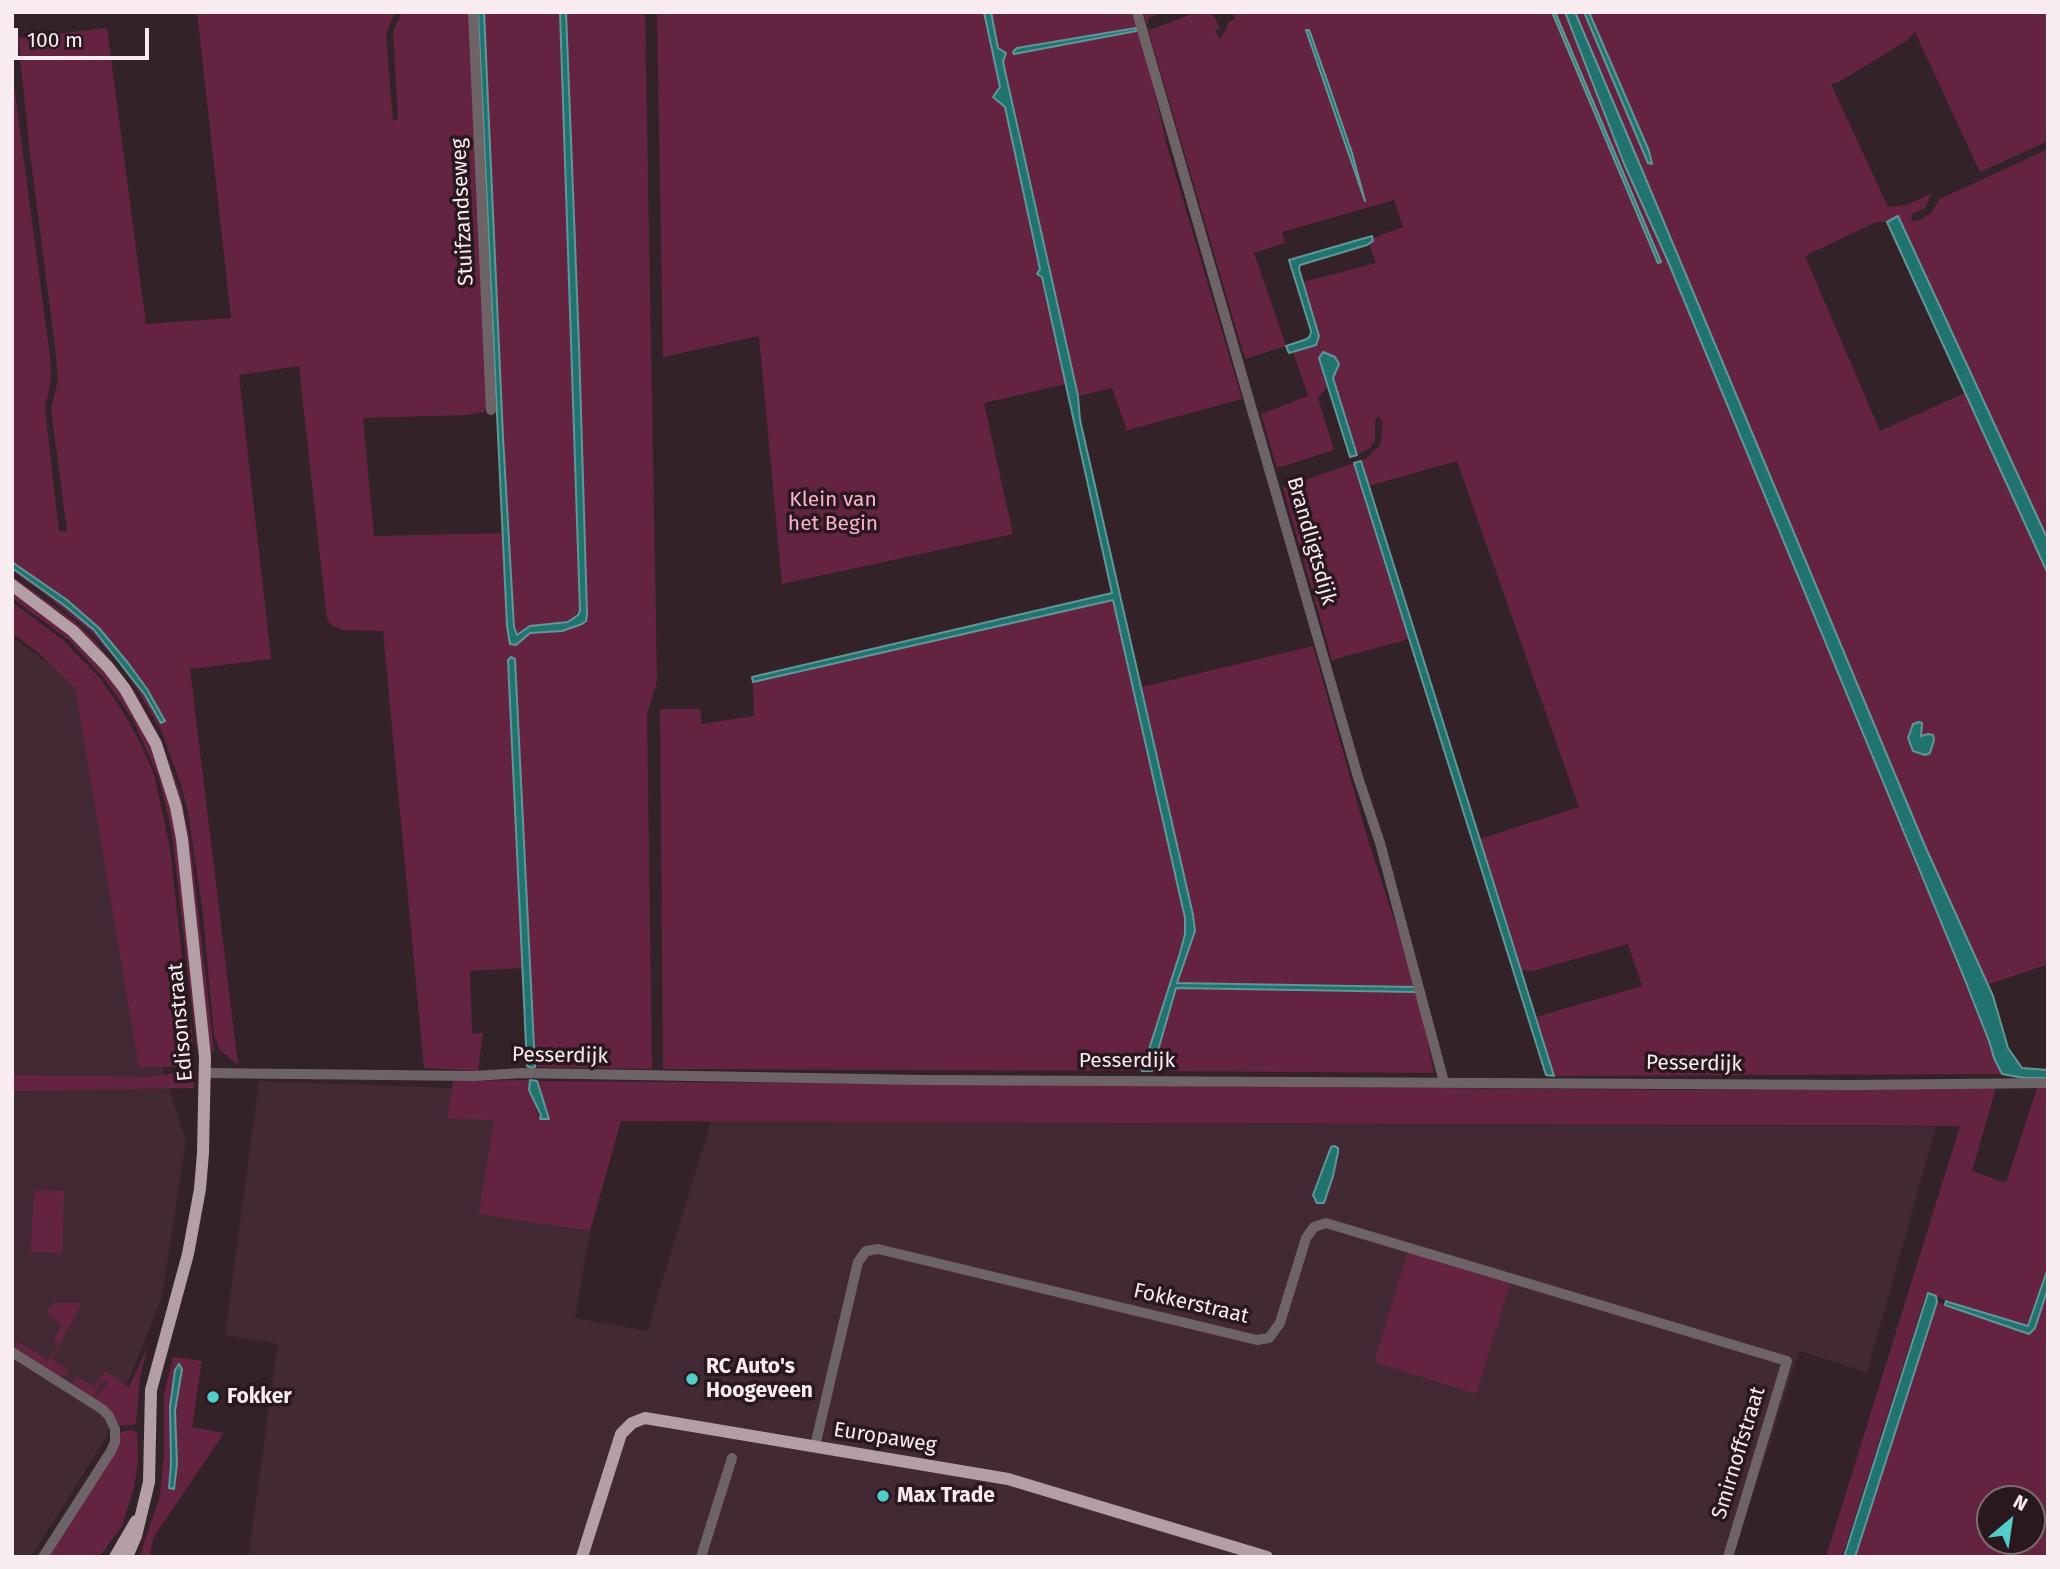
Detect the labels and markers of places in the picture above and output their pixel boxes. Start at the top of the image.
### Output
place label: RC Auto's Hoogeveen [706,1354,813,1404]
marker: RC Auto's Hoogeveen [684,1371,700,1387]
place label: Fokker [227,1384,292,1410]
marker: Fokker [205,1389,221,1405]
place label: Max Trade [897,1483,995,1509]
marker: Max Trade [875,1488,891,1504]

